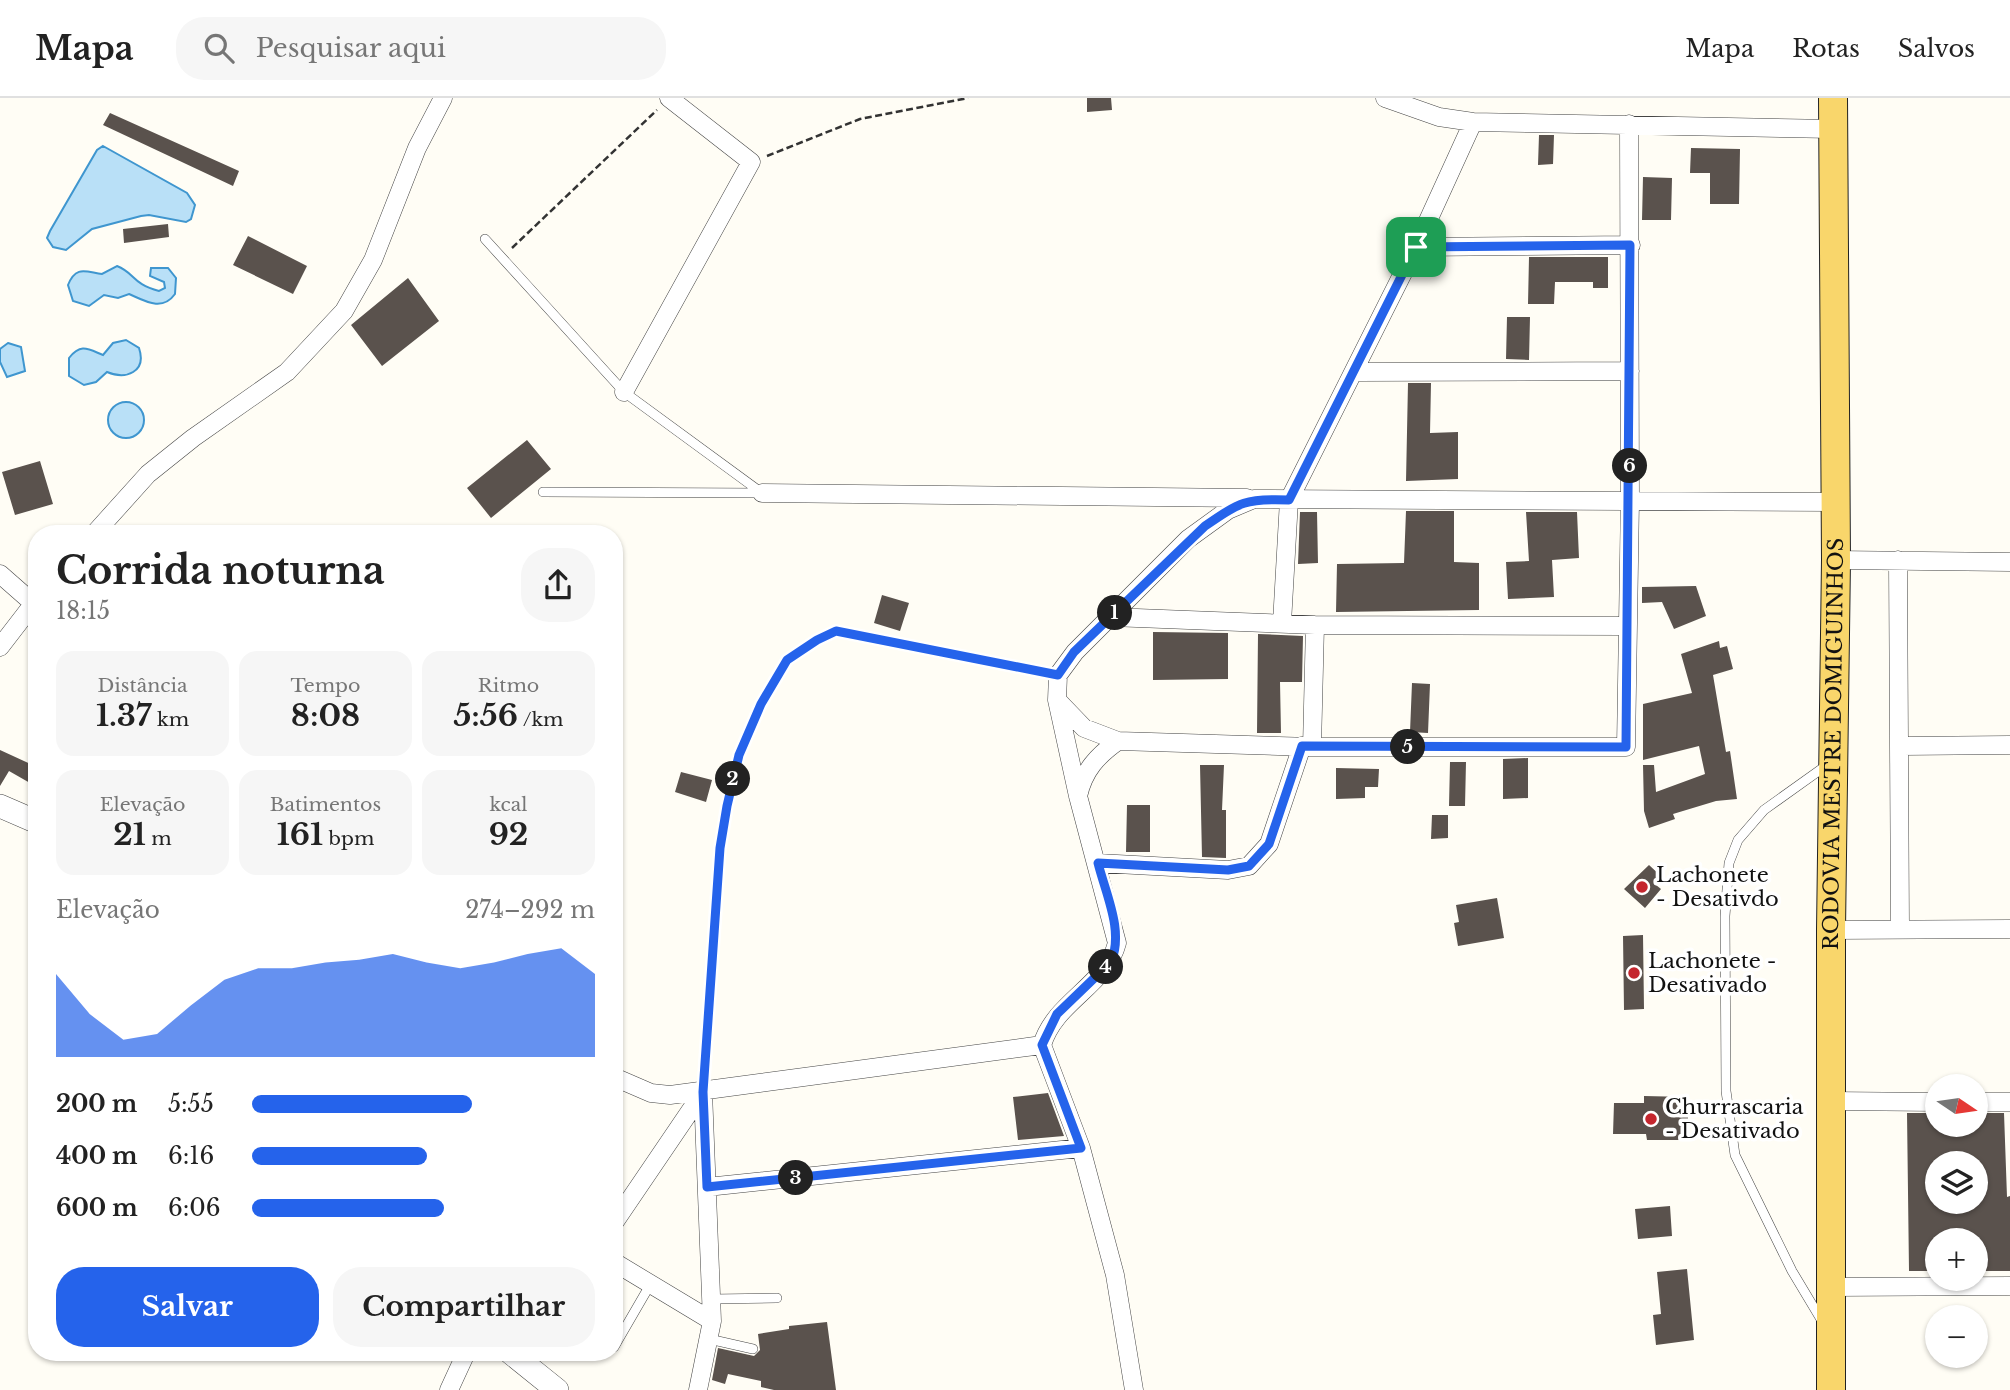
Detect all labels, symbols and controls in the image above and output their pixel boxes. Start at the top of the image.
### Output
search box [176,17,666,80]
text: Mapa [35,28,134,69]
icon: search [200,29,238,67]
text: Pesquisar aqui [256,32,446,64]
text: Mapa [1685,34,1754,63]
text: Rotas [1792,34,1860,63]
text: Salvos [1898,34,1975,63]
pin [1386,217,1446,277]
icon: arrive [1397,228,1435,266]
pin: 6 [1612,448,1648,484]
text: 6 [1623,454,1636,477]
street label: RODOVIA MESTRE DOMIGUINHOS [1818,538,1849,950]
text: Corrida noturna [56,547,385,594]
button: share [521,548,595,622]
pin: 1 [1098,596,1132,630]
text: 18:15 [56,597,110,625]
text: 1 [1110,601,1119,624]
text: Distância [98,674,187,697]
text: Tempo [291,674,360,697]
text: Ritmo [478,674,539,697]
text: 1.37 [96,697,151,734]
text: 8:08 [291,697,360,734]
text: 5:56 [454,697,518,734]
text: km [151,708,189,731]
text: /km [518,708,563,731]
pin: 5 [1390,730,1426,764]
text: 5 [1402,735,1413,758]
pin: 2 [716,762,750,796]
text: 2 [726,767,739,790]
text: Elevação [100,793,185,816]
text: Batimentos [270,793,381,816]
text: kcal [490,793,527,816]
text: 21 [113,816,146,853]
text: 161 [277,816,323,853]
text: 92 [489,816,528,853]
text: m [146,827,172,850]
text: bpm [323,827,374,850]
place label: Lachonete - Desativdo [1656,862,1779,912]
marker: Lachonete - Desativdo [1634,879,1650,895]
text: Elevação [56,896,160,924]
text: 274–292 m [465,896,595,924]
place label: Lachonete - Desativado [1648,948,1777,998]
pin: 4 [1088,950,1124,984]
text: 4 [1099,955,1112,978]
marker: Lachonete - Desativado [1626,965,1642,981]
north arrow [1925,1074,1988,1138]
map controls [1925,1074,1988,1368]
text: 200 m [56,1090,137,1118]
text: 5:55 [168,1090,214,1118]
place label: Churrascaria - Desativado [1665,1094,1804,1144]
marker: Churrascaria - Desativado [1643,1111,1659,1127]
text: 400 m [56,1142,138,1170]
text: 6:16 [168,1142,214,1170]
button: layers [1925,1151,1988,1214]
pin: 3 [778,1160,814,1196]
text: 3 [789,1166,802,1189]
text: 600 m [56,1194,138,1222]
text: 6:06 [168,1194,221,1222]
button: + [1925,1228,1988,1291]
button: Salvar [56,1267,319,1347]
button: Compartilhar [333,1267,595,1347]
button: − [1925,1305,1988,1368]

